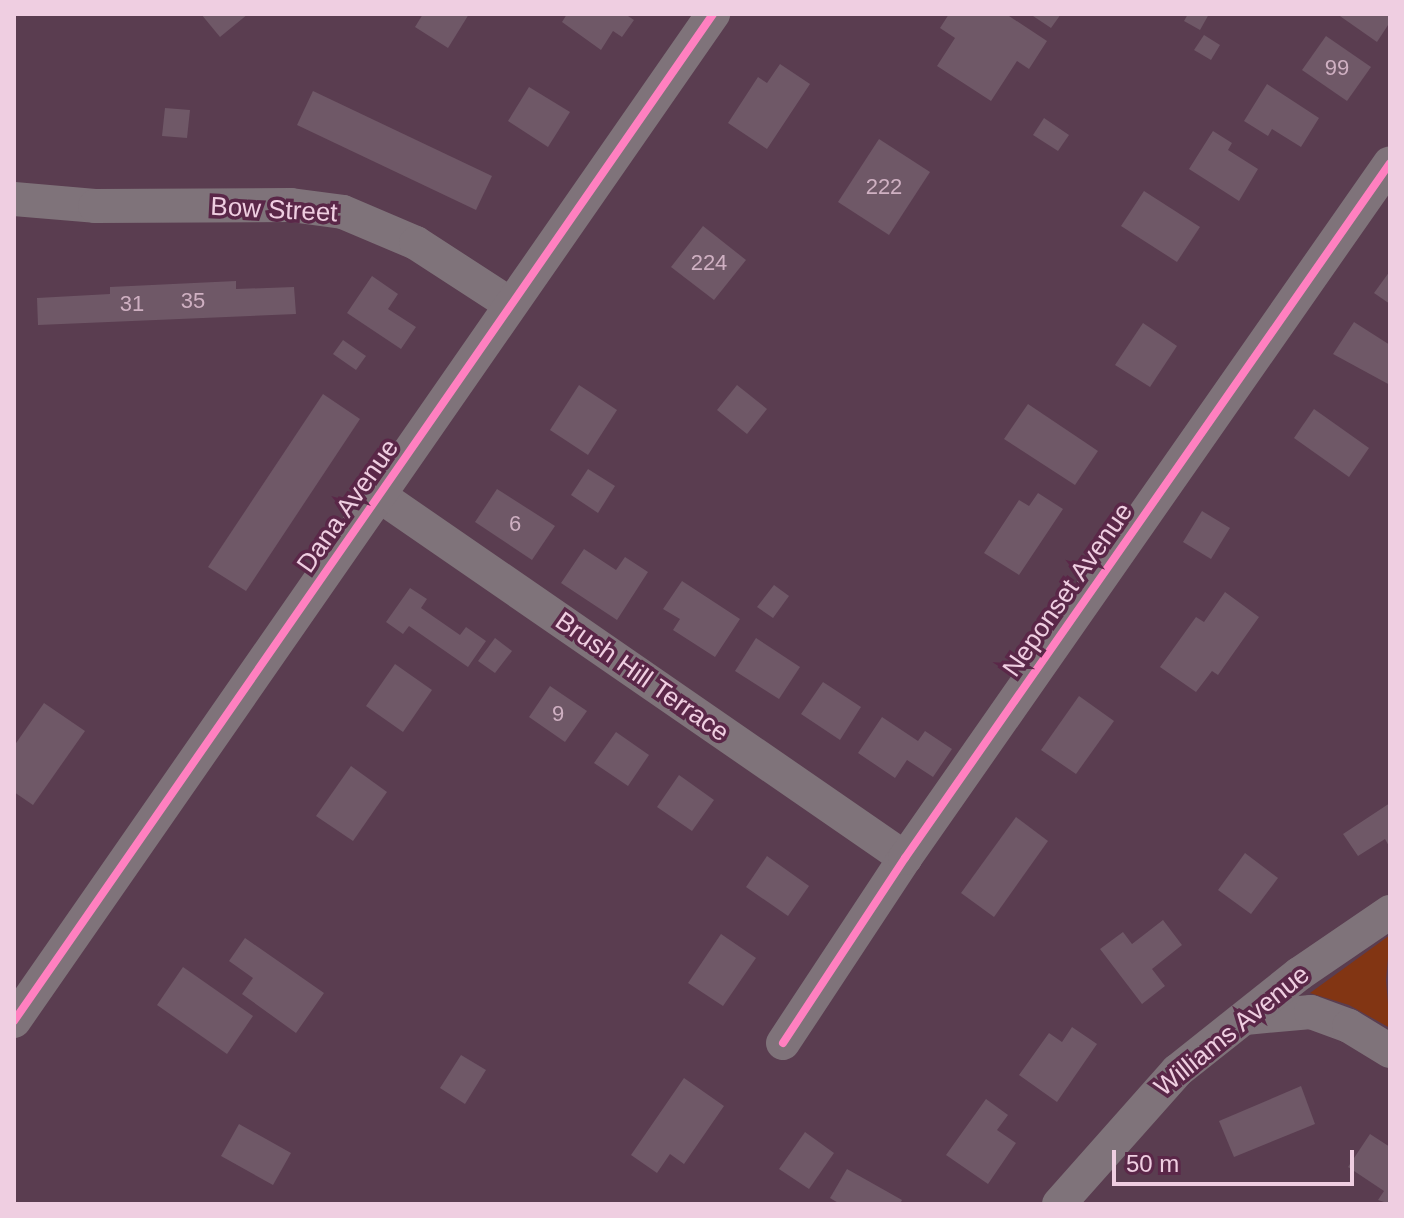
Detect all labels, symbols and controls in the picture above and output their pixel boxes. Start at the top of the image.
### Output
house number: 99 [1325,55,1349,81]
house number: 222 [866,174,902,200]
street label: Bow Street [210,191,338,229]
house number: 224 [691,250,727,276]
house number: 35 [181,288,205,314]
house number: 31 [120,291,144,317]
street label: Dana Avenue [290,433,406,579]
street label: Neponset Avenue [996,497,1140,683]
house number: 6 [509,511,521,537]
street label: Brush Hill Terrace [549,605,735,749]
house number: 9 [552,701,564,727]
street label: Williams Avenue [1148,959,1316,1103]
scale bar [1116,1134,1358,1184]
text: 50 m [1126,1150,1179,1177]

